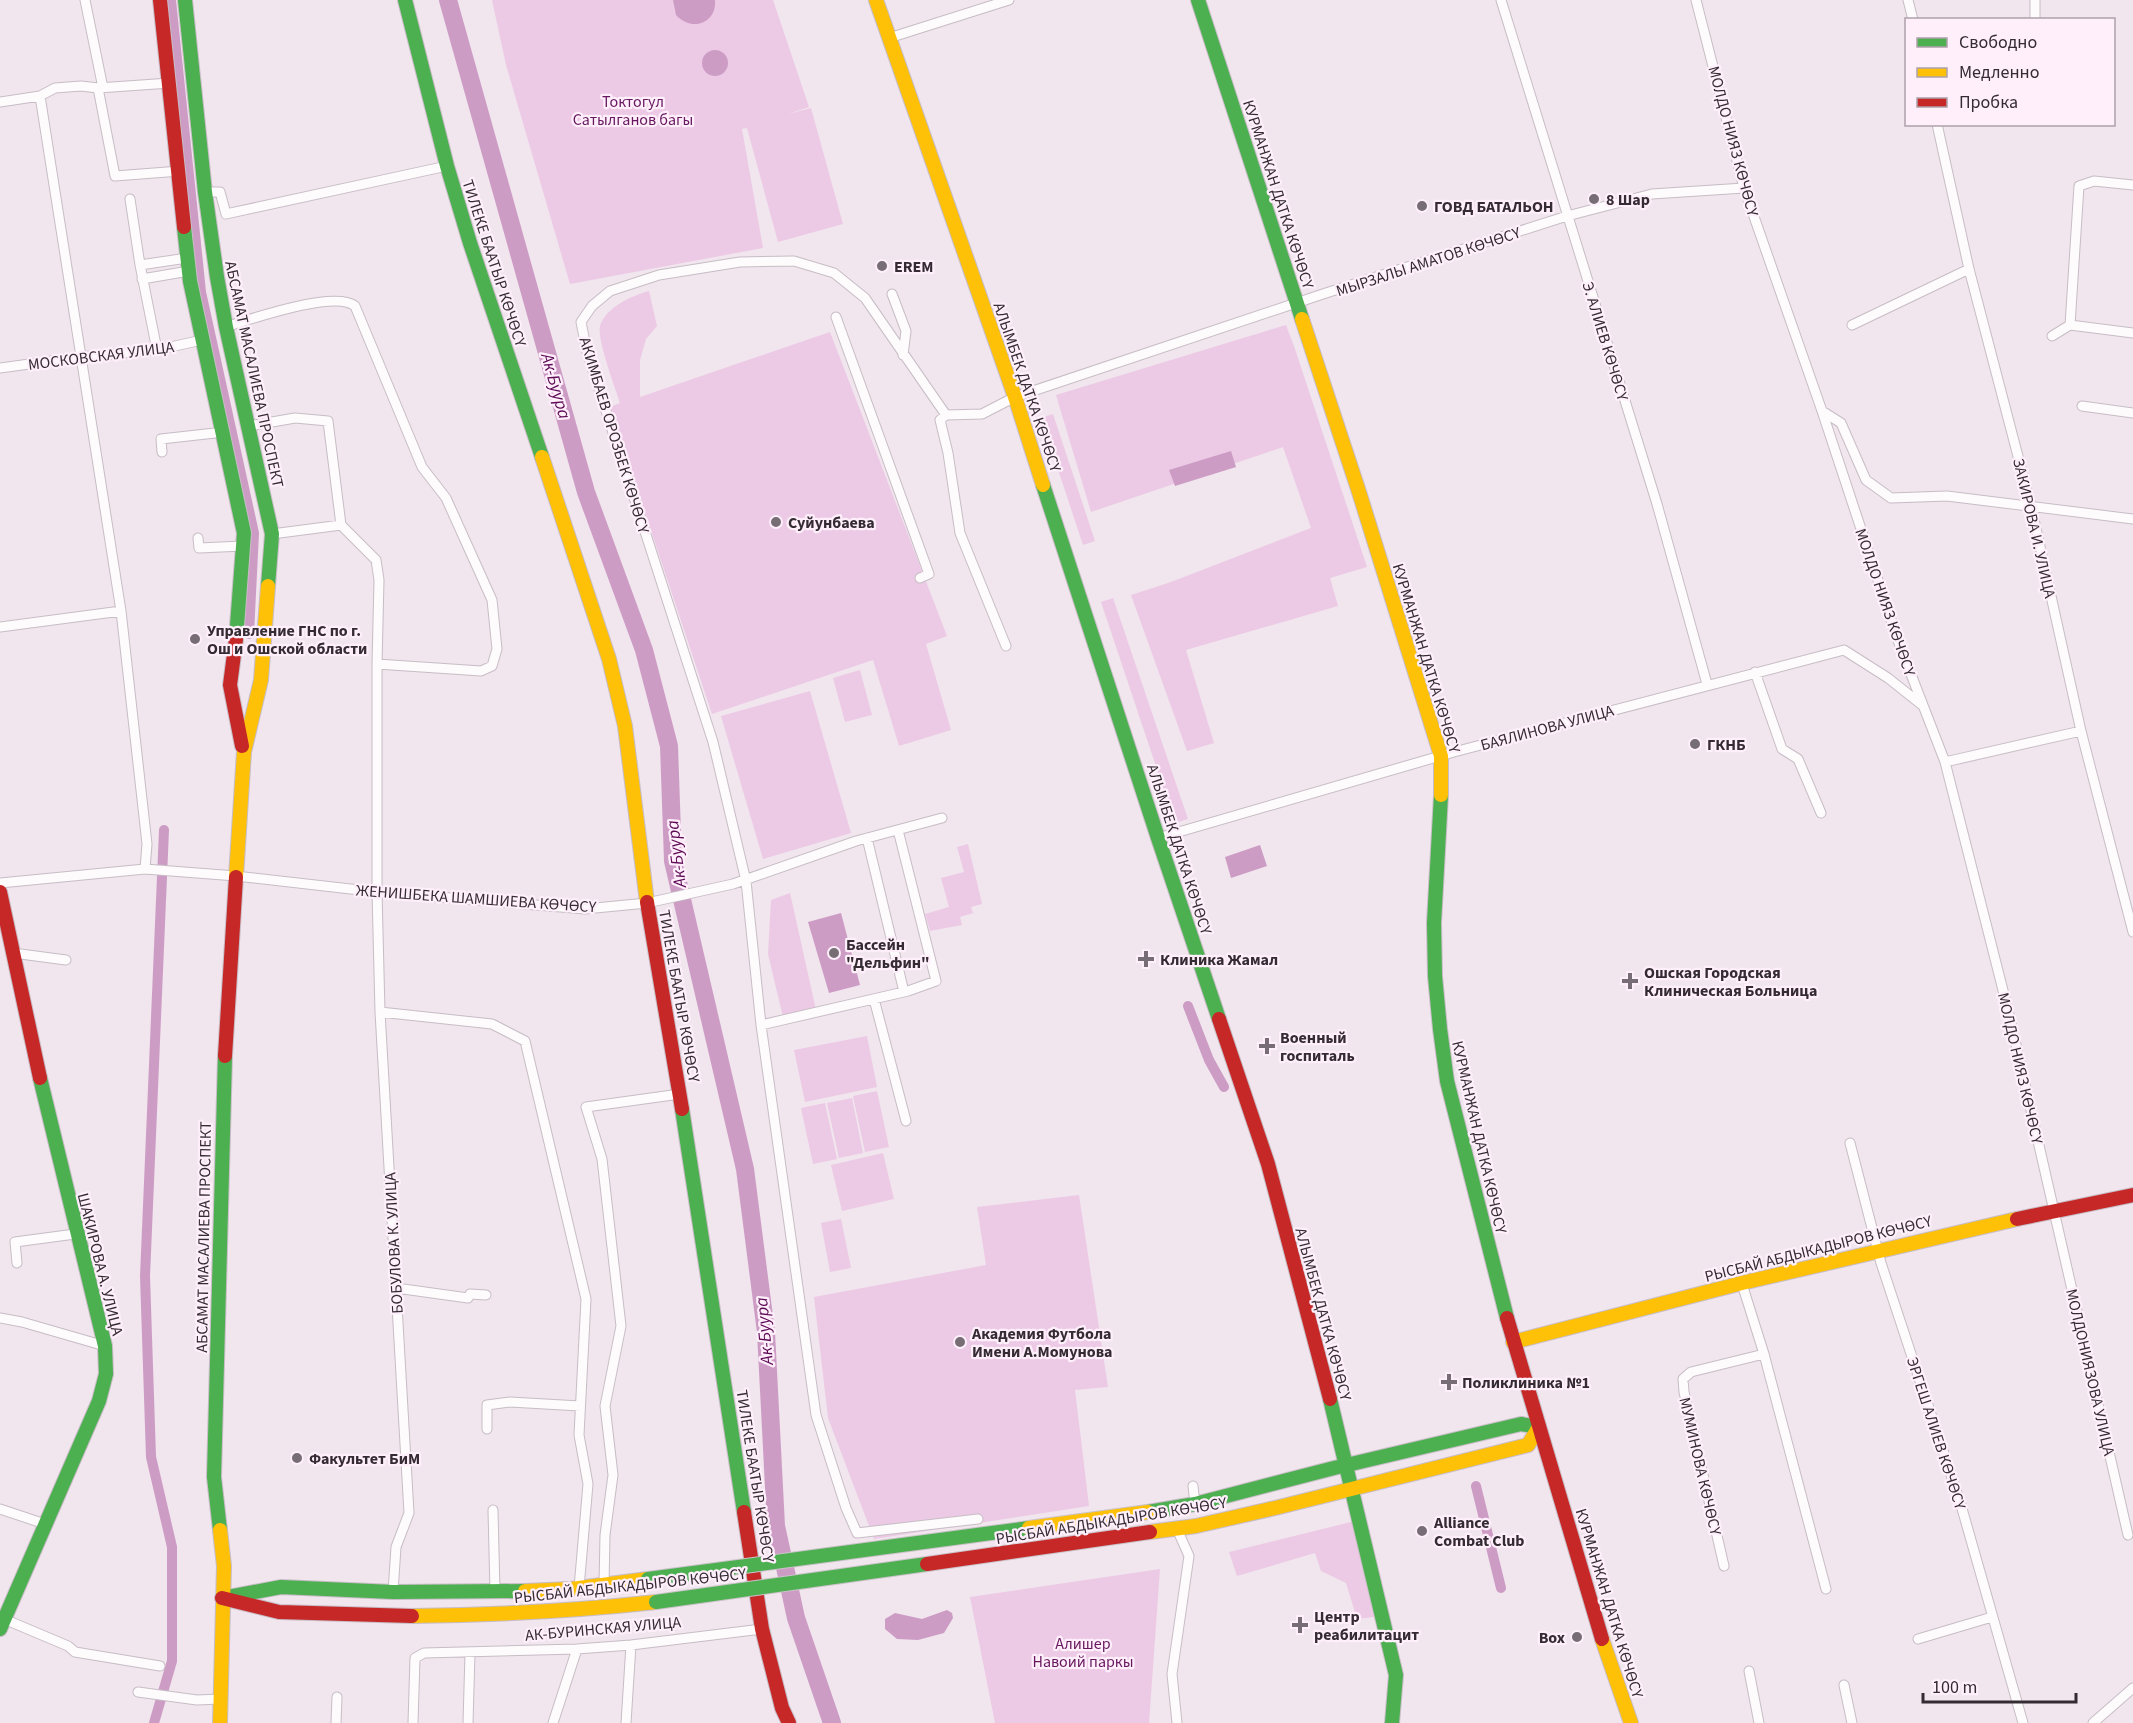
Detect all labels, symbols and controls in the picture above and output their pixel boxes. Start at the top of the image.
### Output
legend [1905,18,2115,126]
text: Свободно [1959,30,2037,55]
text: Медленно [1959,60,2039,85]
street label: МОЛДО НИЯЗ КӨЧӨСҮ [1702,64,1764,219]
text: Пробка [1959,90,2018,115]
park label: Токтогул Сатылганов багы [573,91,693,131]
street label: КУРМАНЖАН ДАТКА КӨЧӨСҮ [1237,97,1319,292]
street label: ТИЛЕКЕ БААТЫР КӨЧӨСҮ [457,177,532,350]
place label: 8 Шар [1606,189,1650,211]
marker: 8 Шар [1587,192,1601,206]
place label: ГОВД БАТАЛЬОН [1434,196,1554,218]
marker: ГОВД БАТАЛЬОН [1415,199,1429,213]
street label: МЫРЗАЛЫ АМАТОВ КӨЧӨСҮ [1333,222,1524,302]
place label: EREM [894,256,934,278]
street label: АБСАМАТ МАСАЛИЕВА ПРОСПЕКТ [219,259,289,490]
marker: EREM [875,259,889,273]
street label: Э. АЛИЕВ КӨЧӨСҮ [1576,279,1634,404]
street label: АЛЫМБЕК ДАТКА КӨЧӨСҮ [988,300,1067,475]
street label: АКИМБАЕВ ОРОЗБЕК КӨЧӨСҮ [574,334,655,537]
street label: МОСКОВСКАЯ УЛИЦА [27,336,176,376]
water label: Ак-Буура [534,349,577,422]
street label: ЗАКИРОВА И. УЛИЦА [2007,456,2061,601]
place label: Суйунбаева [788,512,875,534]
marker: Суйунбаева [769,515,783,529]
street label: МОЛДО НИЯЗ КӨЧӨСҮ [1849,526,1921,679]
street label: КУРМАНЖАН ДАТКА КӨЧӨСҮ [1387,561,1466,756]
place label: Управление ГНС по г. Ош и Ошской области [207,620,367,660]
marker: Управление ГНС по г. Ош и Ошской области [188,632,202,646]
street label: БАЯЛИНОВА УЛИЦА [1478,700,1617,756]
place label: ГКНБ [1707,734,1746,756]
marker: ГКНБ [1688,737,1702,751]
street label: АЛЫМБЕК ДАТКА КӨЧӨСҮ [1141,761,1217,938]
water label: Ак-Буура [660,819,693,890]
street label: ЖЕНИШБЕКА ШАМШИЕВА КӨЧӨСҮ [355,880,597,918]
street label: ТИЛЕКЕ БААТЫР КӨЧӨСҮ [653,908,705,1084]
place label: Бассейн "Дельфин" [846,934,930,974]
marker: Бассейн "Дельфин" [827,946,841,960]
place label: Клиника Жамал [1160,949,1278,971]
marker: Клиника Жамал [1137,950,1155,968]
place label: Ошская Городская Клиническая Больница [1644,962,1817,1002]
marker: Ошская Городская Клиническая Больница [1621,972,1639,990]
street label: МОЛДО НИЯЗ КӨЧӨСҮ [1992,990,2048,1147]
place label: Военный госпиталь [1280,1027,1355,1067]
marker: Военный госпиталь [1258,1037,1276,1055]
street label: КУРМАНЖАН ДАТКА КӨЧӨСҮ [1446,1039,1512,1236]
street label: АБСАМАТ МАСАЛИЕВА ПРОСПЕКТ [191,1121,217,1353]
street label: БОБУЛОВА К. УЛИЦА [379,1171,409,1314]
street label: ШАКИРОВА А. УЛИЦА [72,1191,128,1338]
street label: РЫСБАЙ АБДЫКАДЫРОВ КӨЧӨСҮ [1702,1210,1934,1288]
street label: АЛЫМБЕК ДАТКА КӨЧӨСҮ [1289,1225,1357,1403]
street label: МОЛДОНИЯЗОВА УЛИЦА [2060,1287,2120,1458]
water label: Ак-Буура [749,1296,780,1367]
place label: Академия Футбола Имени А.Момунова [971,1323,1113,1363]
marker: Академия Футбола Имени А.Момунова [953,1335,967,1349]
street label: ЭРГЕШ АЛИЕВ КӨЧӨСҮ [1901,1354,1971,1513]
place label: Поликлиника №1 [1462,1372,1590,1394]
marker: Поликлиника №1 [1440,1373,1458,1391]
street label: ТИЛЕКЕ БААТЫР КӨЧӨСҮ [730,1388,780,1564]
street label: МУМИНОВА КӨЧӨСҮ [1673,1395,1727,1538]
place label: Факультет БиМ [309,1448,420,1470]
marker: Факультет БиМ [290,1451,304,1465]
street label: РЫСБАЙ АБДЫКАДЫРОВ КӨЧӨСҮ [994,1492,1228,1550]
street label: КУРМАНЖАН ДАТКА КӨЧӨСҮ [1570,1506,1649,1701]
place label: Alliance Combat Club [1433,1512,1525,1552]
marker: Alliance Combat Club [1415,1524,1429,1538]
street label: РЫСБАЙ АБДЫКАДЫРОВ КӨЧӨСҮ [513,1563,748,1609]
place label: Центр реабилитацит [1314,1606,1419,1646]
street label: АК-БУРИНСКАЯ УЛИЦА [524,1611,682,1647]
marker: Центр реабилитацит [1291,1616,1309,1634]
place label: Box [1539,1627,1565,1649]
marker: Box [1570,1630,1584,1644]
park label: Алишер Навоий паркы [1032,1633,1134,1673]
scale bar [1923,1666,2076,1704]
text: 100 m [1932,1675,1977,1700]

